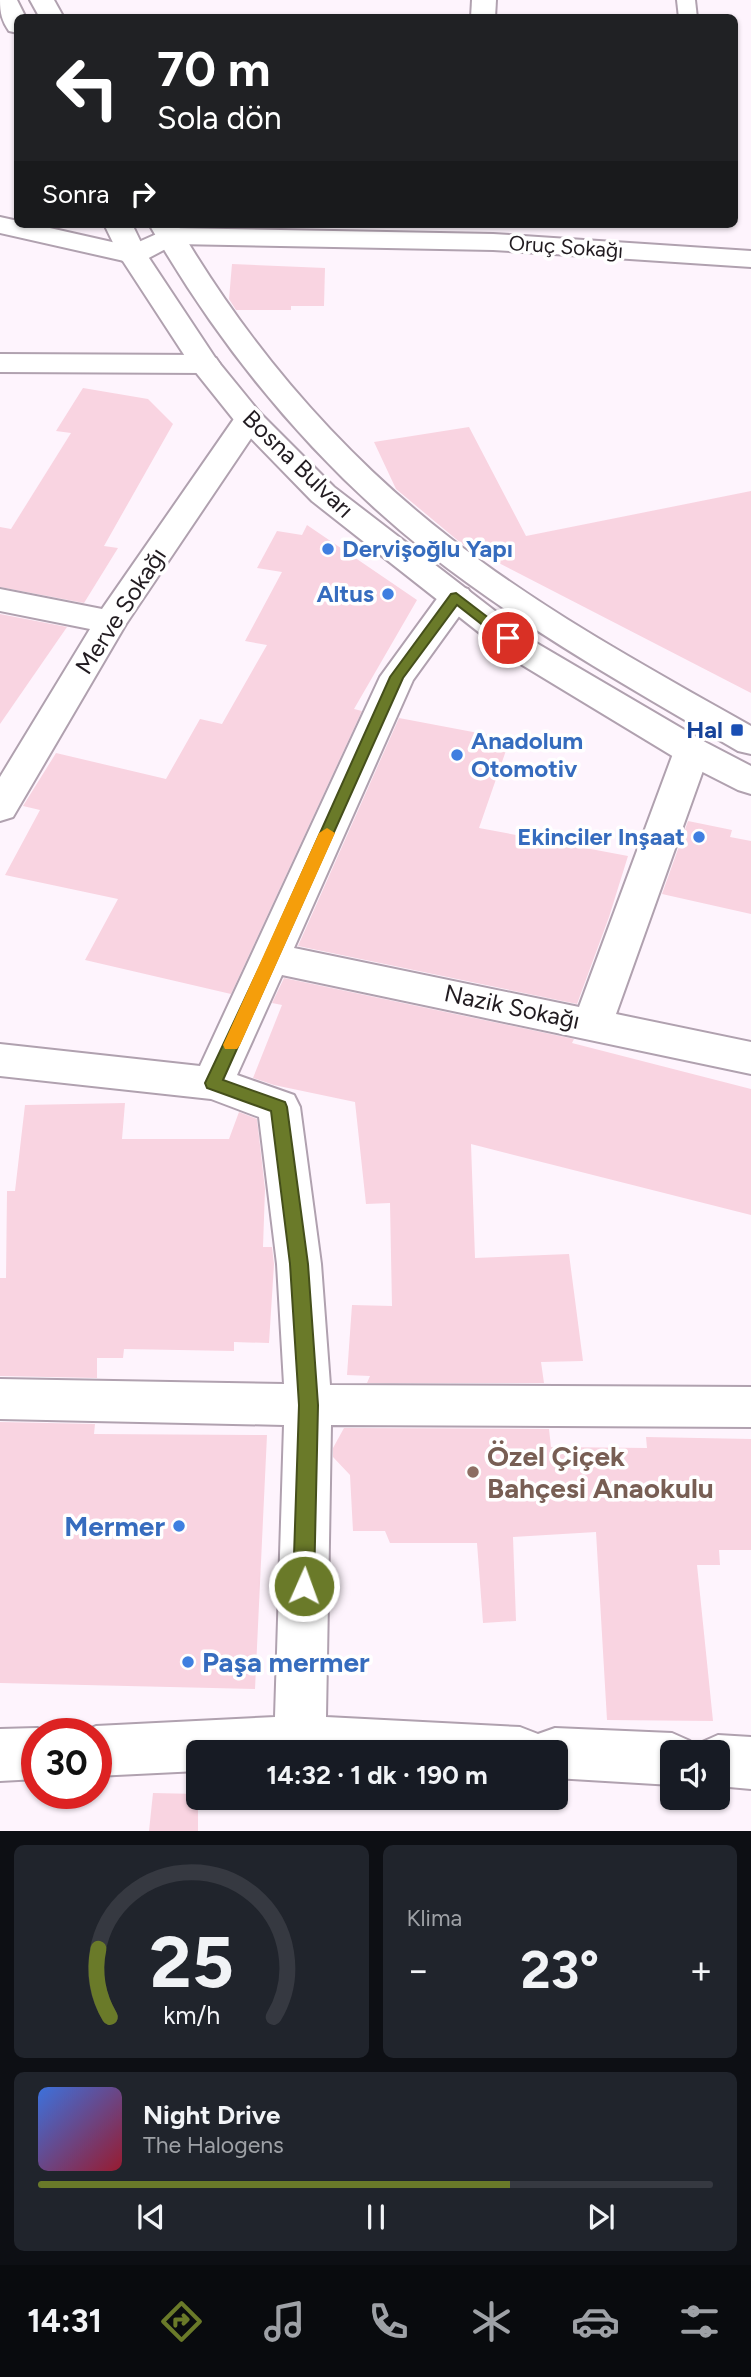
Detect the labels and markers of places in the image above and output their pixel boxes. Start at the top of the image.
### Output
place label: Dervişoğlu Yapı [342,534,513,563]
marker: Dervişoğlu Yapı [320,541,336,557]
place label: Altus [316,579,374,608]
marker: Altus [380,586,396,602]
pin [478,608,538,668]
place label: Hal [686,715,723,744]
marker: Hal [729,722,745,738]
place label: Anadolum Otomotiv [471,726,583,783]
marker: Anadolum Otomotiv [449,747,465,763]
place label: Ekinciler Inşaat [517,822,685,851]
marker: Ekinciler Inşaat [691,829,707,845]
place label: Özel Çiçek Bahçesi Anaokulu [487,1439,714,1505]
marker: Özel Çiçek Bahçesi Anaokulu [465,1464,481,1480]
place label: Mermer [64,1509,165,1543]
marker: Mermer [171,1518,187,1534]
place label: Paşa mermer [202,1645,370,1679]
marker: Paşa mermer [180,1654,196,1670]

